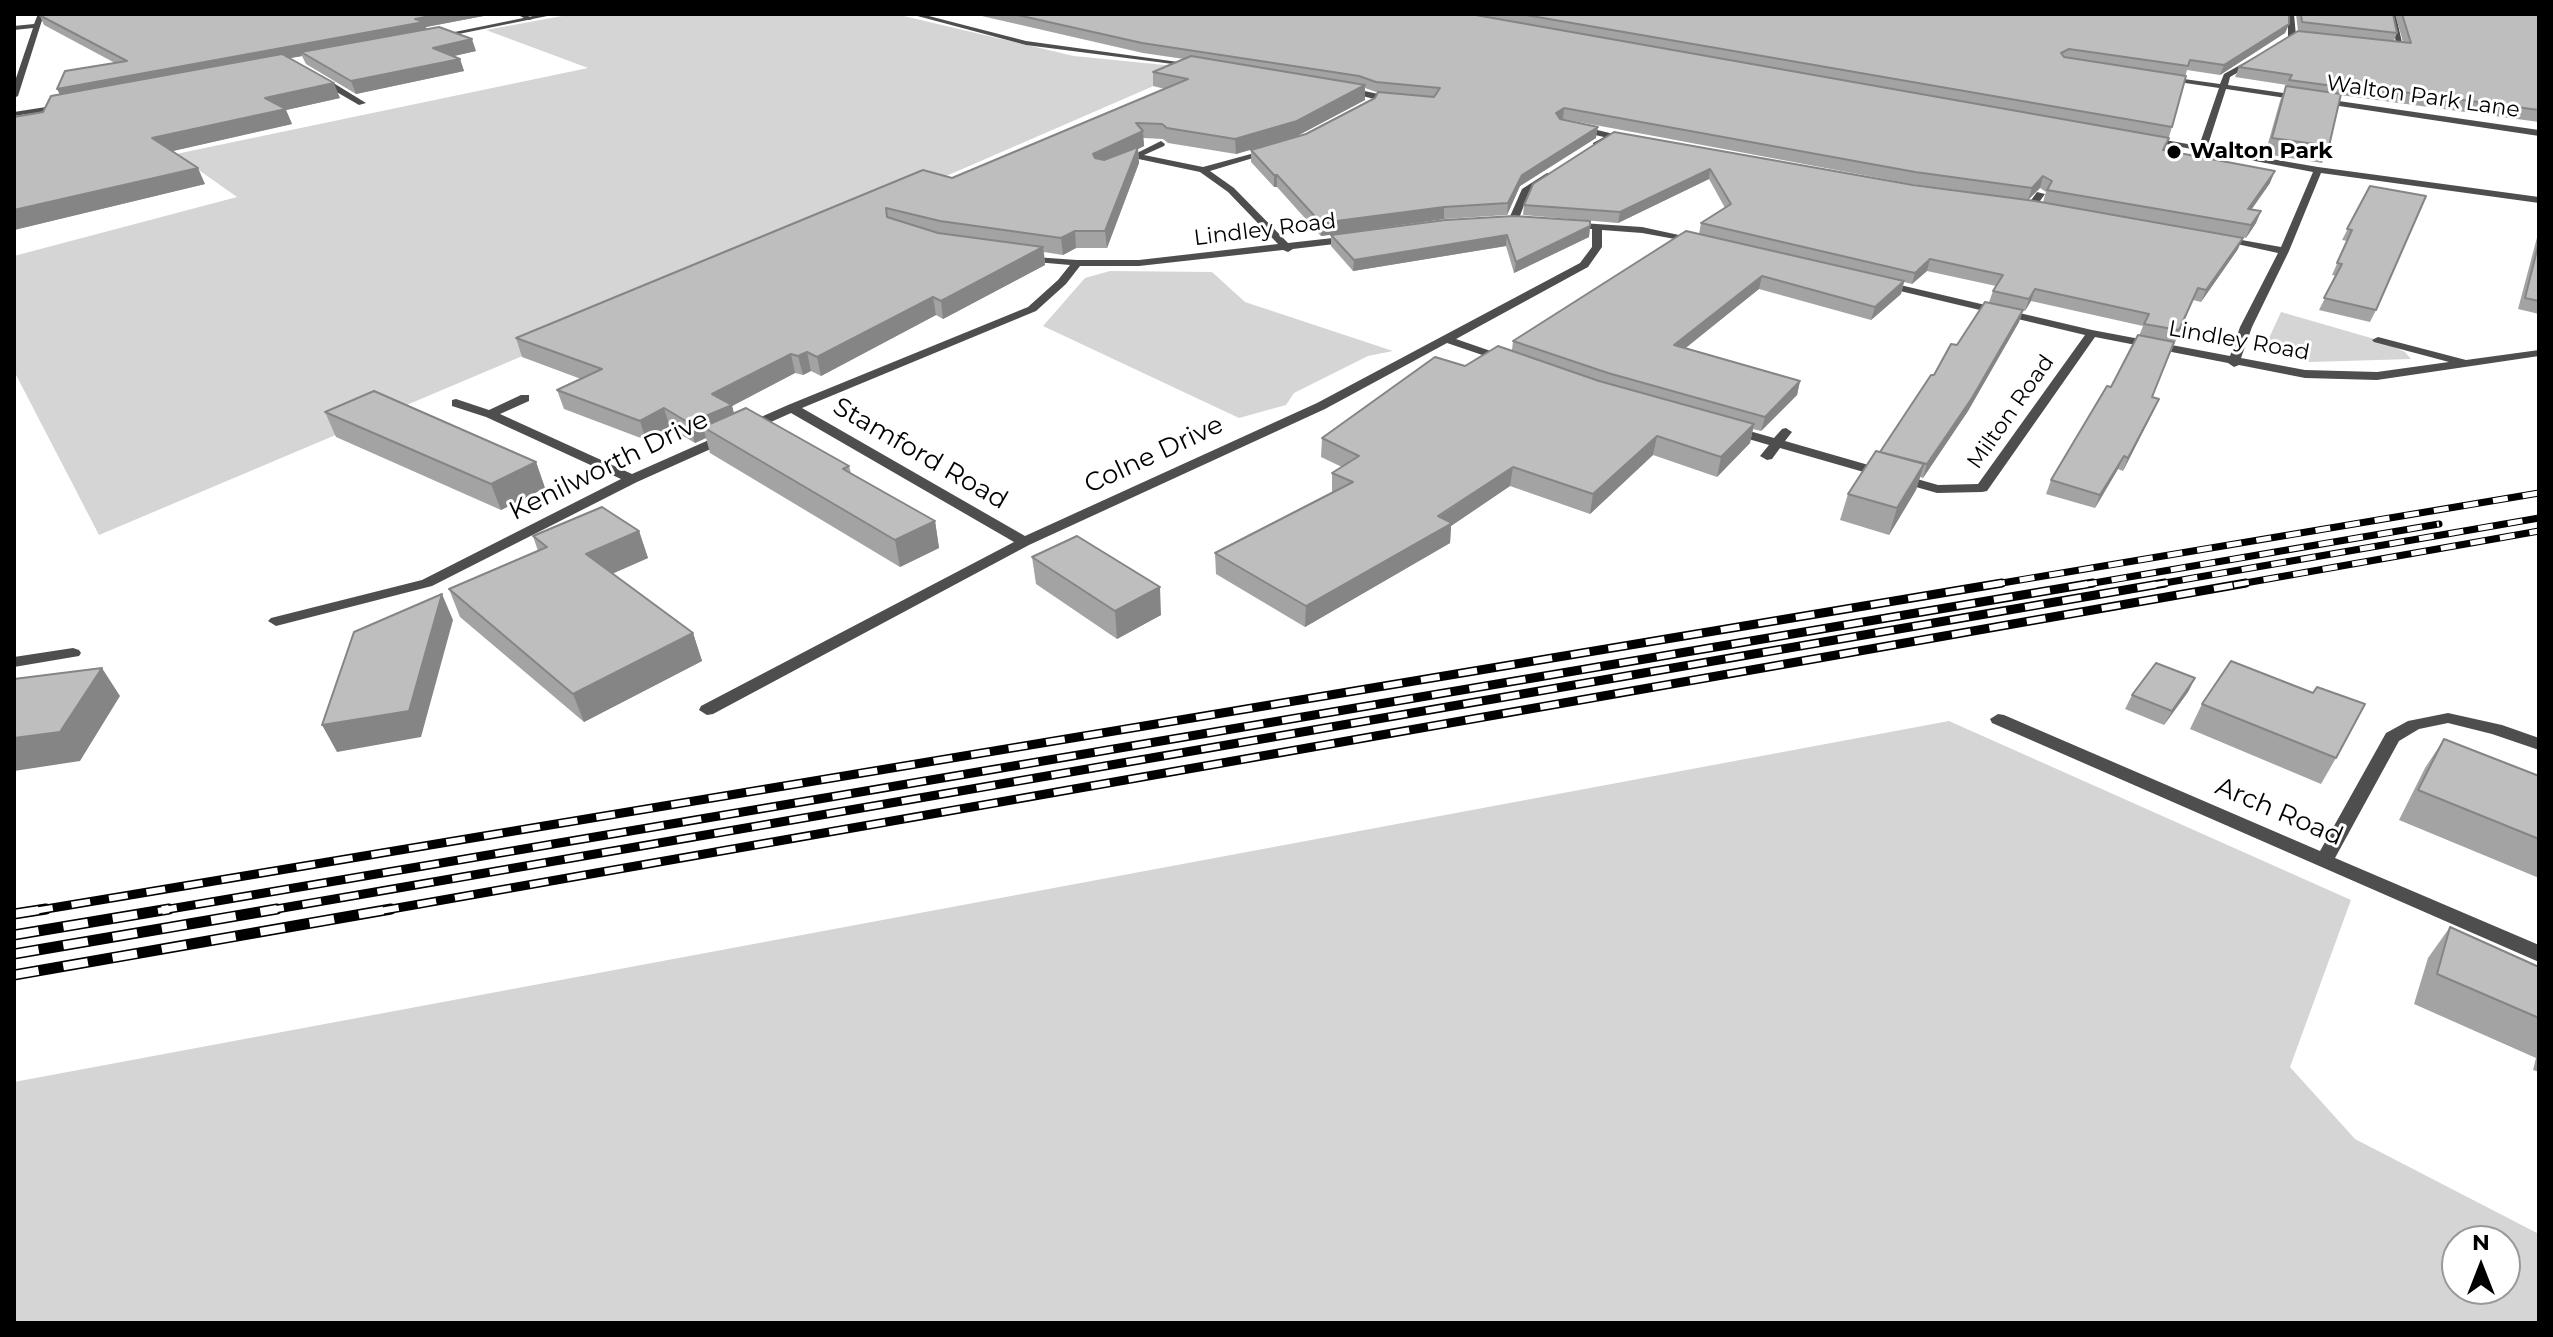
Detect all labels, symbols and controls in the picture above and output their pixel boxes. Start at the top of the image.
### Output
street label: Walton Park Lane [2325,70,2521,124]
place label: Walton Park [2190,139,2333,165]
marker: Walton Park [2165,143,2183,161]
street label: Lindley Road [1192,208,1338,252]
street label: Lindley Road [2166,316,2312,366]
street label: Milton Road [1962,350,2060,474]
street label: Stamford Road [827,391,1013,517]
street label: Kenilworth Drive [504,404,714,528]
street label: Colne Drive [1080,409,1228,501]
street label: Arch Road [2211,771,2347,853]
north arrow [2441,1225,2521,1305]
text: N [2472,1229,2490,1256]

